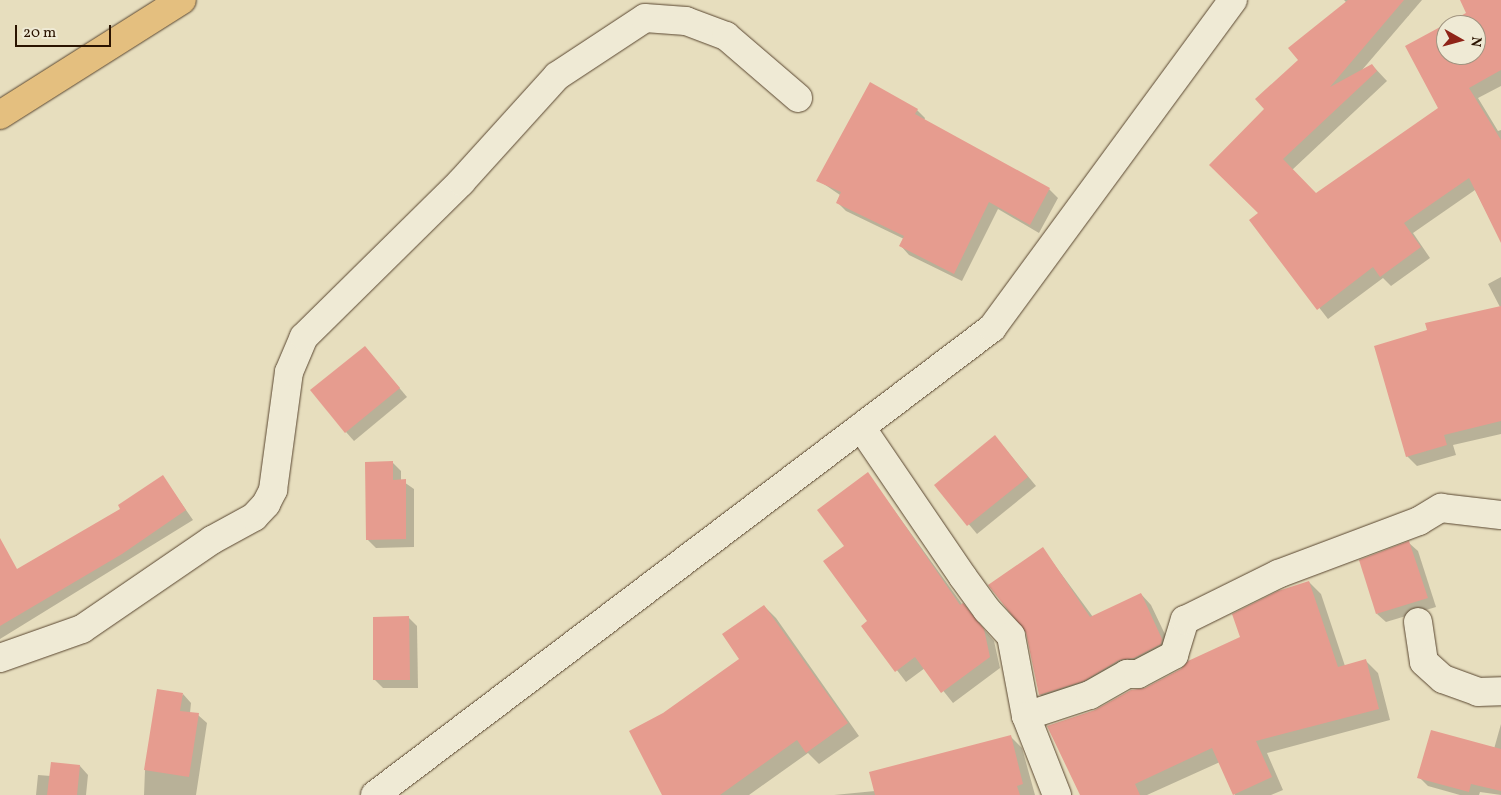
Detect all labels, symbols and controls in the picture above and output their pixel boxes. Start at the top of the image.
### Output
scale bar [18,15,114,47]
north arrow [1436,15,1486,65]
text: 20 m [23,23,56,44]
text: N [1465,36,1485,48]

